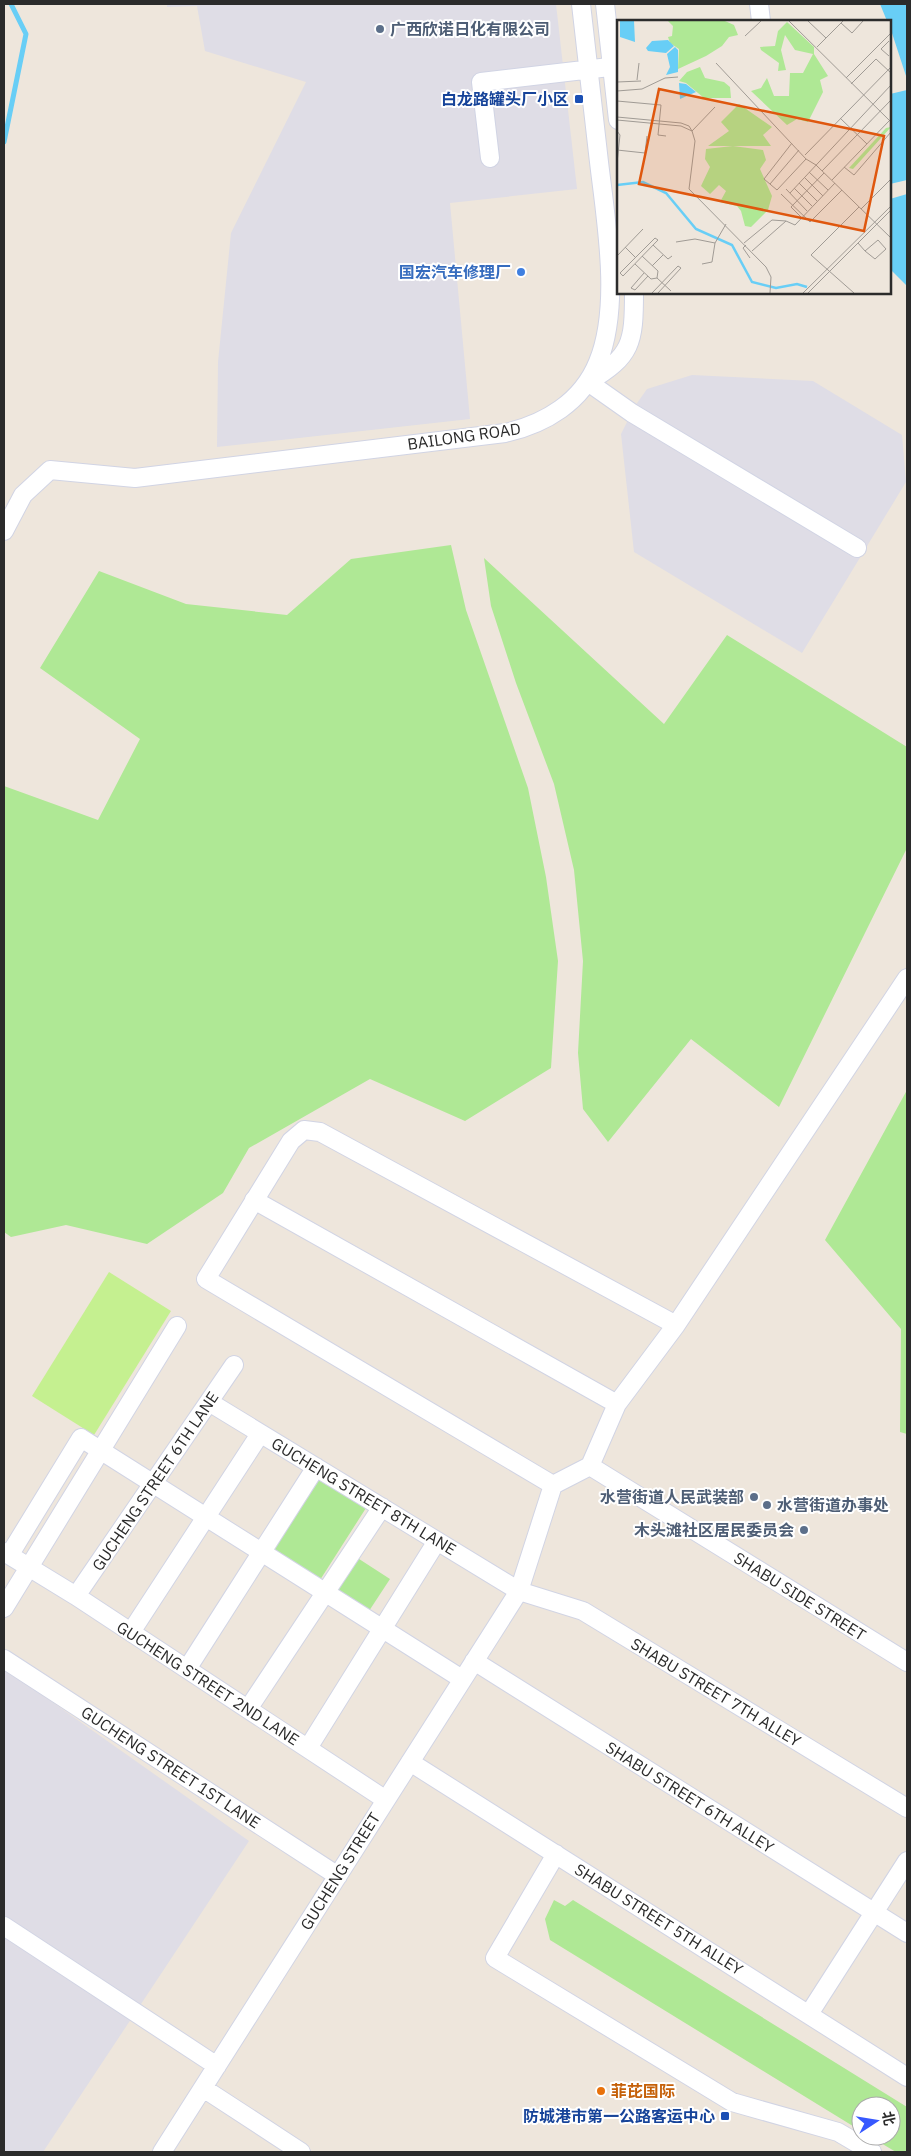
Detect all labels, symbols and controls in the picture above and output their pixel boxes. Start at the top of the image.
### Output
place label: 广西欣诺日化有限公司 [390,19,550,39]
inset map [617,20,891,294]
marker: 广西欣诺日化有限公司 [374,23,386,35]
place label: 白龙路罐头厂小区 [441,89,569,109]
marker: 白龙路罐头厂小区 [573,93,585,105]
place label: 国宏汽车修理厂 [399,262,511,282]
marker: 国宏汽车修理厂 [515,266,527,278]
street label: BAILONG ROAD [406,418,522,454]
street label: GUCHENG STREET 6TH LANE [87,1388,223,1574]
street label: GUCHENG STREET 8TH LANE [268,1433,460,1559]
place label: 水营街道人民武装部 [600,1487,744,1507]
marker: 水营街道人民武装部 [748,1491,760,1503]
place label: 水营街道办事处 [777,1495,889,1515]
marker: 水营街道办事处 [761,1499,773,1511]
place label: 木头滩社区居民委员会 [634,1520,794,1540]
marker: 木头滩社区居民委员会 [798,1524,810,1536]
street label: SHABU SIDE STREET [730,1547,870,1645]
street label: GUCHENG STREET 2ND LANE [113,1616,303,1750]
street label: SHABU STREET 7TH ALLEY [627,1633,805,1751]
street label: GUCHENG STREET 1ST LANE [78,1702,264,1832]
street label: SHABU STREET 6TH ALLEY [602,1737,778,1857]
street label: GUCHENG STREET [296,1808,384,1934]
street label: SHABU STREET 5TH ALLEY [571,1859,747,1979]
place label: 菲芘国际 [611,2081,675,2101]
marker: 菲芘国际 [595,2085,607,2097]
north arrow [851,2096,901,2146]
place label: 防城港市第一公路客运中心 [523,2106,715,2126]
marker: 防城港市第一公路客运中心 [719,2110,731,2122]
text: 北 [878,2110,899,2127]

